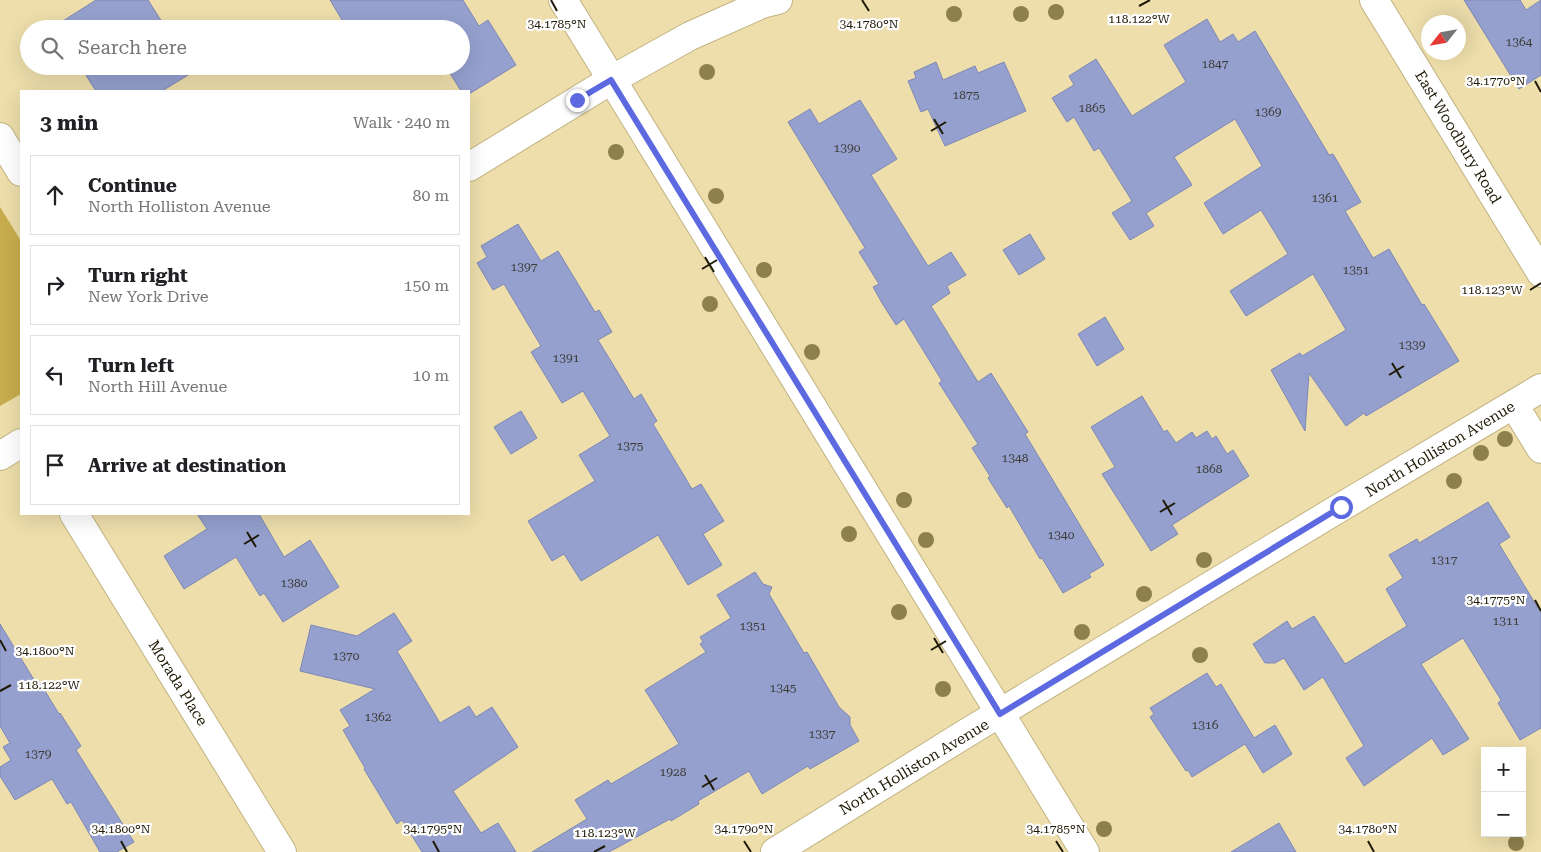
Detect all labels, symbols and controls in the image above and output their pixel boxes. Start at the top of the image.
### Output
text: 118.122°W [1108,12,1171,26]
north arrow [1421,15,1466,60]
text: 34.1785°N [528,17,587,31]
text: 34.1780°N [840,17,899,31]
search box [20,20,470,75]
icon: search [38,34,66,62]
house number: 1364 [1506,35,1533,49]
text: Search here [78,36,187,59]
house number: 1847 [1202,57,1229,71]
street label: East Woodbury Road [1411,67,1505,207]
text: 34.1770°N [1467,74,1526,88]
house number: 1875 [953,88,980,102]
route end [566,89,589,112]
house number: 1865 [1079,101,1106,115]
house number: 1369 [1255,105,1282,119]
text: 3 min [40,111,98,135]
text: Walk · 240 m [353,113,450,132]
house number: 1390 [834,141,861,155]
text: Continue [88,174,177,197]
icon: ahead [41,181,69,209]
text: 80 m [412,186,449,205]
house number: 1361 [1312,191,1339,205]
text: North Holliston Avenue [88,197,271,216]
house number: 1397 [511,260,538,274]
house number: 1351 [1343,263,1370,277]
text: Turn right [88,264,188,287]
icon: right [41,271,69,299]
text: 150 m [403,276,449,295]
text: 118.123°W [1461,283,1524,297]
text: New York Drive [88,287,209,306]
house number: 1339 [1399,338,1426,352]
house number: 1391 [553,351,580,365]
text: Turn left [88,354,174,377]
icon: left [41,361,69,389]
text: 10 m [412,366,449,385]
text: North Hill Avenue [88,377,227,396]
street label: North Holliston Avenue [1362,397,1518,501]
house number: 1375 [617,439,644,453]
icon: arrive [41,451,69,479]
house number: 1348 [1002,451,1029,465]
text: Arrive at destination [88,454,286,477]
house number: 1868 [1196,462,1223,476]
route start [1330,496,1353,519]
house number: 1340 [1048,528,1075,542]
house number: 1317 [1431,553,1458,567]
house number: 1380 [281,576,308,590]
text: 34.1775°N [1467,593,1526,607]
house number: 1311 [1493,614,1520,628]
house number: 1351 [740,619,767,633]
street label: Morada Place [144,637,212,729]
text: 34.1800°N [16,644,75,658]
house number: 1370 [333,649,360,663]
text: 118.122°W [18,678,81,692]
house number: 1345 [770,681,797,695]
house number: 1362 [365,710,392,724]
street label: North Holliston Avenue [836,715,992,819]
house number: 1316 [1192,718,1219,732]
house number: 1337 [809,727,836,741]
house number: 1379 [25,747,52,761]
map controls [1481,747,1526,837]
button: + [1481,747,1526,792]
house number: 1928 [660,765,687,779]
button: − [1481,792,1526,837]
text: 34.1800°N [92,822,151,836]
text: 34.1795°N [404,822,463,836]
text: 34.1790°N [715,822,774,836]
text: 34.1785°N [1027,822,1086,836]
text: 34.1780°N [1339,822,1398,836]
text: 118.123°W [574,826,637,840]

